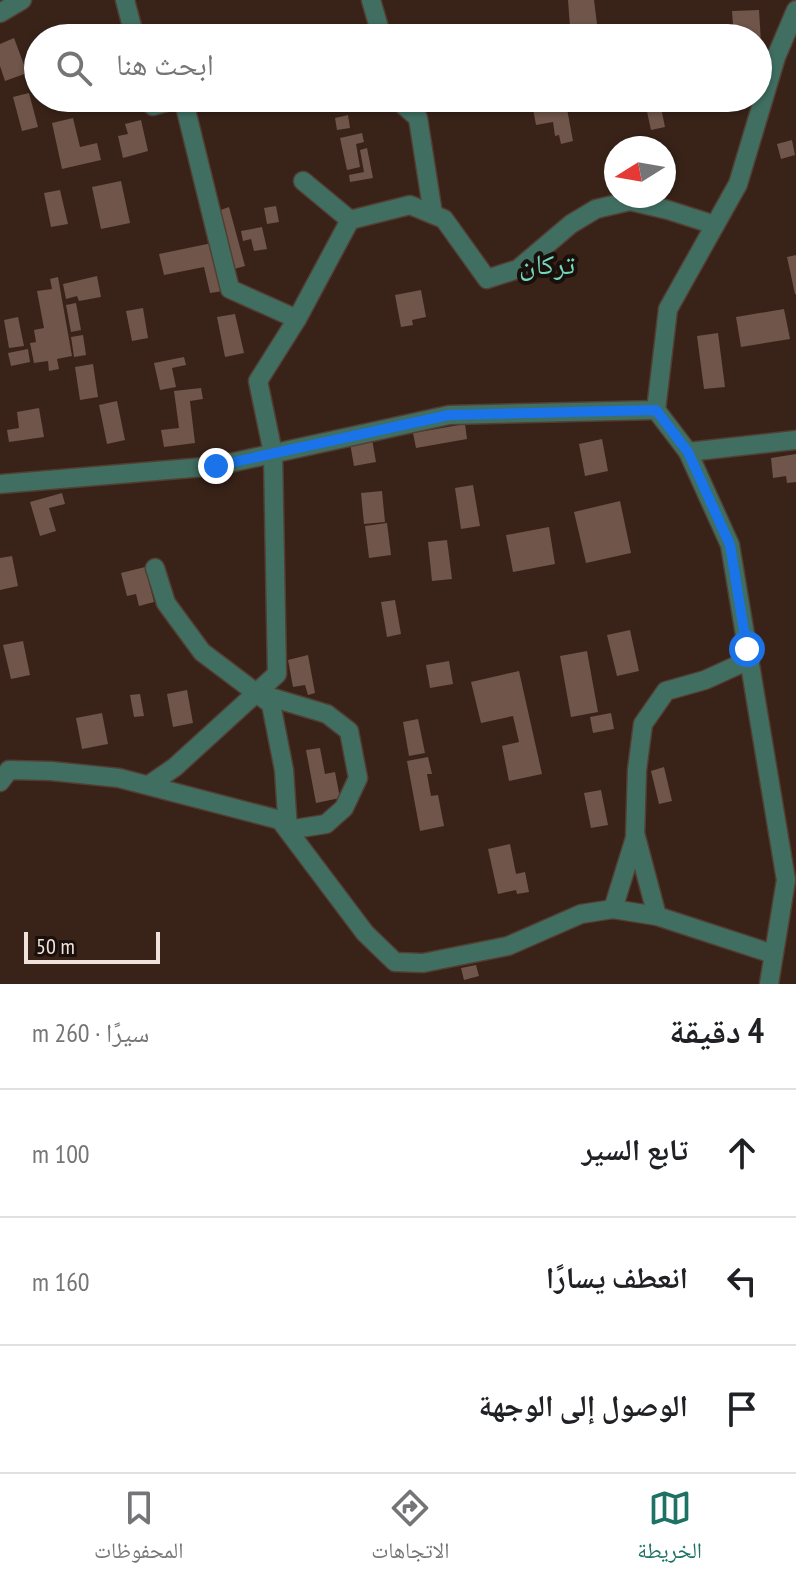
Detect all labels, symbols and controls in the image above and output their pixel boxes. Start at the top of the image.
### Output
search box [24,24,772,112]
text: ابحث هنا [116,44,214,83]
icon: search [52,46,96,90]
north arrow [604,136,676,208]
district label: تركان [519,245,575,282]
route end [198,448,234,484]
route start [729,631,765,667]
scale bar [24,928,160,964]
text: 50 m [36,932,75,960]
text: 4 دقيقة [669,1008,764,1052]
text: سيرًا · 260 m [32,1016,149,1049]
text: تابع السير [582,1129,688,1168]
icon: ahead [720,1131,764,1175]
text: 100 m [32,1137,90,1170]
text: انعطف يسارًا [546,1257,688,1296]
icon: left [720,1259,764,1303]
text: 160 m [32,1265,90,1298]
text: الوصول إلى الوجهة [478,1385,688,1424]
icon: arrive [720,1387,764,1431]
tab: المحفوظات [94,1486,183,1572]
tab: الاتجاهات [371,1486,449,1572]
tab: الخريطة [637,1486,702,1572]

